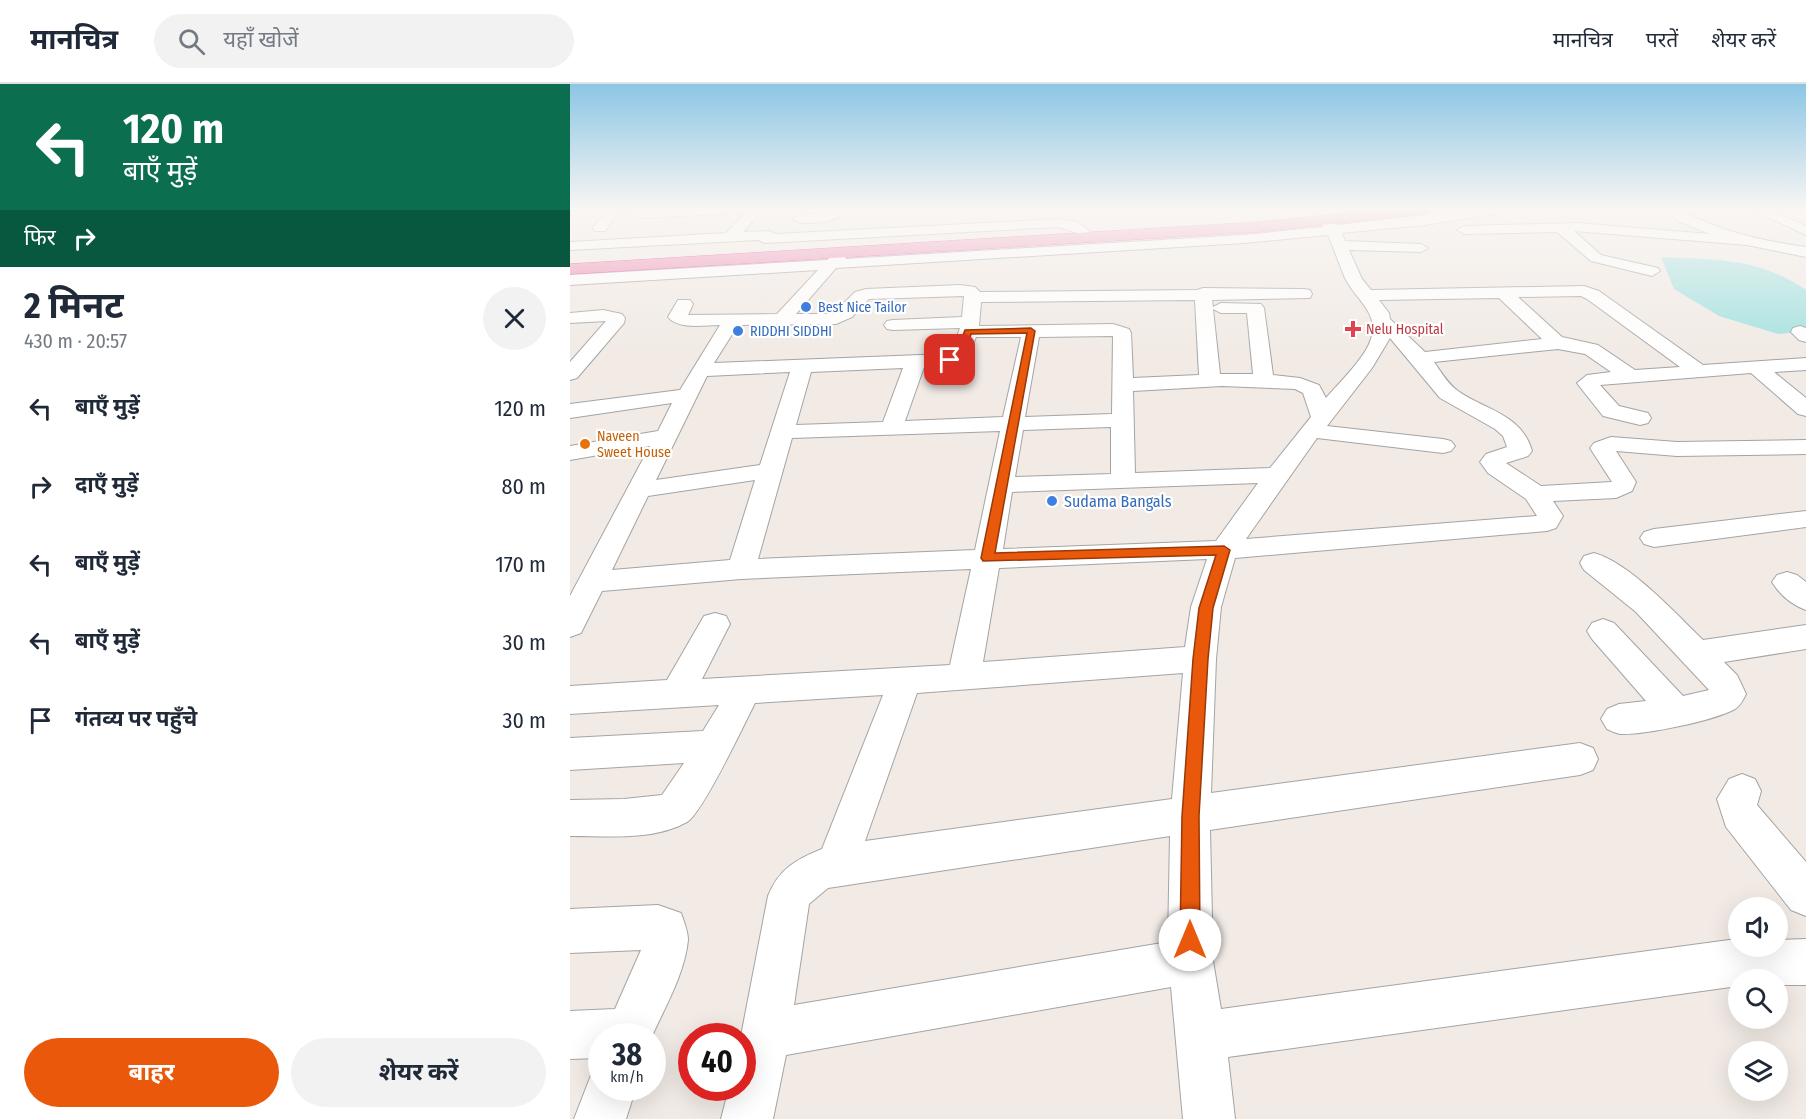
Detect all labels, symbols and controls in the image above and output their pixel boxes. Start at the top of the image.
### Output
search box [154,14,574,68]
text: मानचित्र [30,23,118,56]
icon: search [175,25,208,58]
text: यहाँ खोजें [223,26,299,53]
text: मानचित्र [1553,27,1613,53]
text: परतें [1646,27,1678,53]
text: शेयर करें [1711,27,1776,53]
text: 120 m [123,104,224,154]
icon: left [24,108,102,186]
text: बाएँ मुड़ें [123,155,197,187]
icon: right [68,222,101,255]
text: फिर [24,224,56,251]
text: 2 मिनट [24,284,124,328]
button: close [483,287,546,350]
place label: Best Nice Tailor [818,299,907,316]
marker: Best Nice Tailor [799,300,813,314]
marker: Nelu Hospital [1344,320,1362,338]
place label: Nelu Hospital [1366,321,1444,338]
place label: RIDDHI SIDDHI [750,323,832,340]
marker: RIDDHI SIDDHI [731,324,745,338]
text: 430 m · 20:57 [24,329,127,353]
pin [924,334,975,385]
icon: arrive [933,343,966,376]
icon: left [24,392,57,425]
text: बाएँ मुड़ें [75,393,140,420]
text: 120 m [494,395,546,422]
place label: Naveen Sweet House [597,428,671,461]
marker: Naveen Sweet House [578,437,592,451]
icon: right [24,470,57,503]
text: दाएँ मुड़ें [75,471,139,498]
text: 80 m [501,473,546,500]
place label: Sudama Bangals [1064,492,1172,511]
marker: Sudama Bangals [1045,494,1059,508]
icon: left [24,548,57,581]
text: बाएँ मुड़ें [75,549,140,576]
text: 170 m [495,551,546,578]
icon: left [24,626,57,659]
text: बाएँ मुड़ें [75,627,140,654]
text: 30 m [503,629,546,656]
icon: arrive [24,704,57,737]
text: गंतव्य पर पहुँचे [75,705,197,732]
text: 30 m [503,707,546,734]
map controls [1728,897,1788,1101]
button: sound [1728,897,1788,957]
position arrow [1158,908,1222,972]
button: search [1728,969,1788,1029]
speed limit sign: 40 [678,1023,756,1101]
text: 38 [612,1037,642,1073]
button: बाहर [24,1038,279,1107]
button: शेयर करें [291,1038,546,1107]
button: layers [1728,1041,1788,1101]
text: km/h [610,1068,644,1086]

